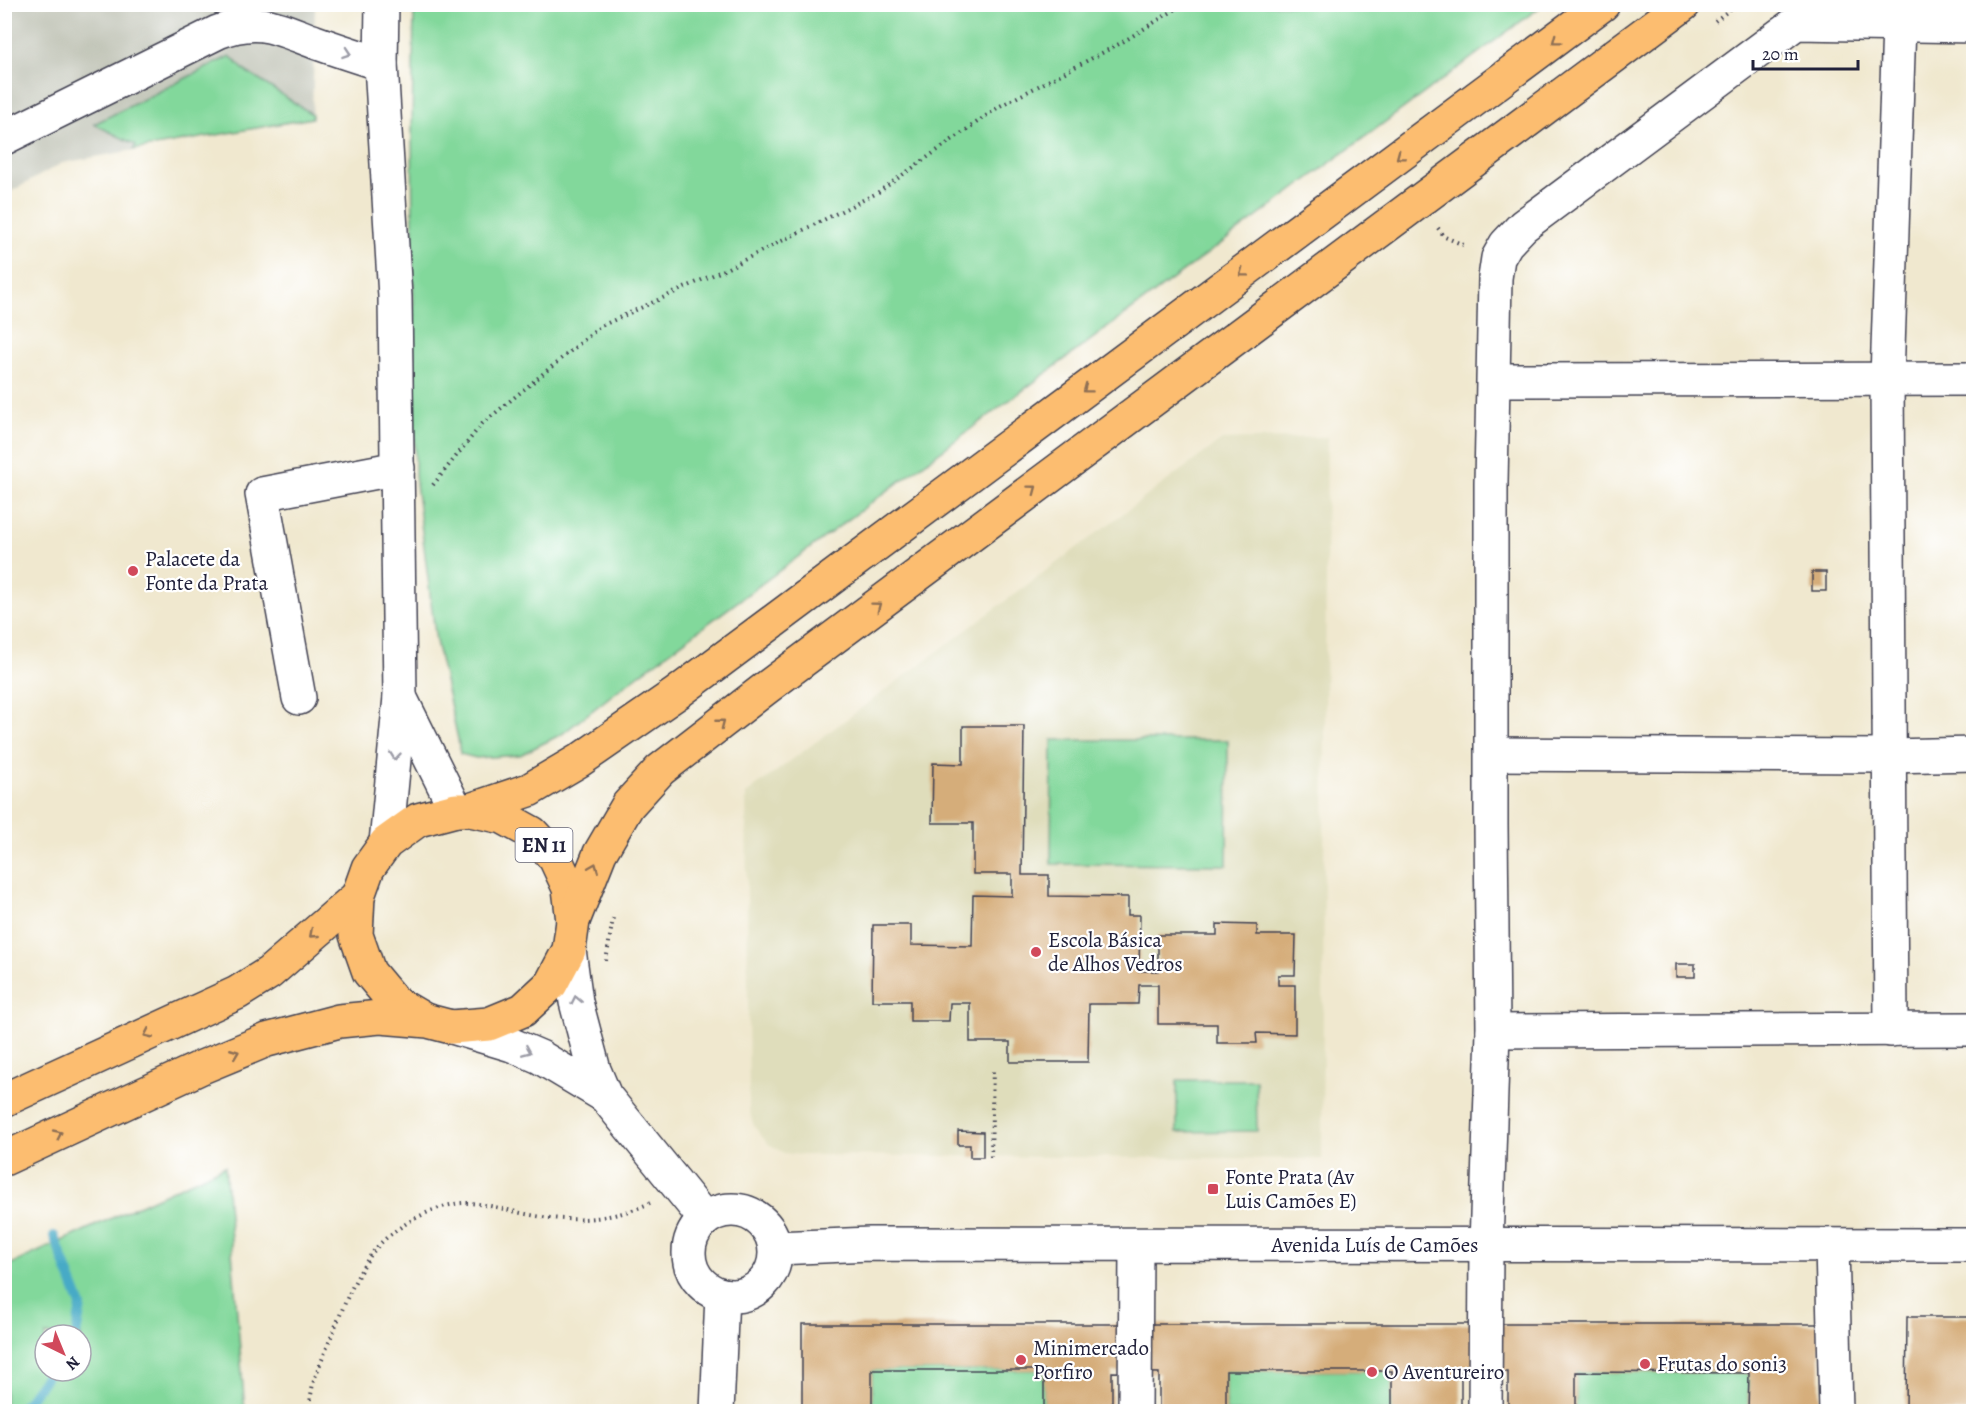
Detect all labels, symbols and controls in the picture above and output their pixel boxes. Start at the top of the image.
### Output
one-way arrow [1552,32,1563,43]
scale bar [1753,33,1858,71]
text: 20 m [1762,42,1799,66]
one-way arrow [342,46,352,58]
one-way arrow [1396,149,1407,160]
one-way arrow [1239,265,1250,276]
one-way arrow [1082,381,1093,392]
one-way arrow [1026,485,1037,496]
place label: Palacete da Fonte da Prata [145,545,268,597]
marker: Palacete da Fonte da Prata [126,564,140,578]
one-way arrow [870,602,881,613]
one-way arrow [714,719,725,730]
one-way arrow [389,751,402,760]
road number: EN 11 [516,828,572,862]
one-way arrow [587,862,600,873]
place label: Escola Básica de Alhos Vedros [1048,926,1183,978]
one-way arrow [309,927,320,938]
marker: Escola Básica de Alhos Vedros [1029,945,1043,959]
one-way arrow [570,995,583,1005]
one-way arrow [143,1027,154,1039]
one-way arrow [520,1044,531,1056]
one-way arrow [229,1048,240,1060]
one-way arrow [51,1130,62,1142]
place label: Fonte Prata (Av Luis Camões E) [1225,1163,1357,1215]
marker: Fonte Prata (Av Luis Camões E) [1206,1182,1220,1196]
street label: Avenida Luís de Camões [1271,1231,1479,1259]
north arrow [33,1323,93,1383]
place label: Minimercado Porfiro [1033,1334,1149,1386]
place label: Frutas do soni3 [1657,1350,1787,1378]
text: N [61,1351,84,1375]
marker: Minimercado Porfiro [1014,1353,1028,1367]
marker: Frutas do soni3 [1638,1357,1652,1371]
place label: O Aventureiro [1384,1358,1504,1386]
marker: O Aventureiro [1365,1365,1379,1379]

